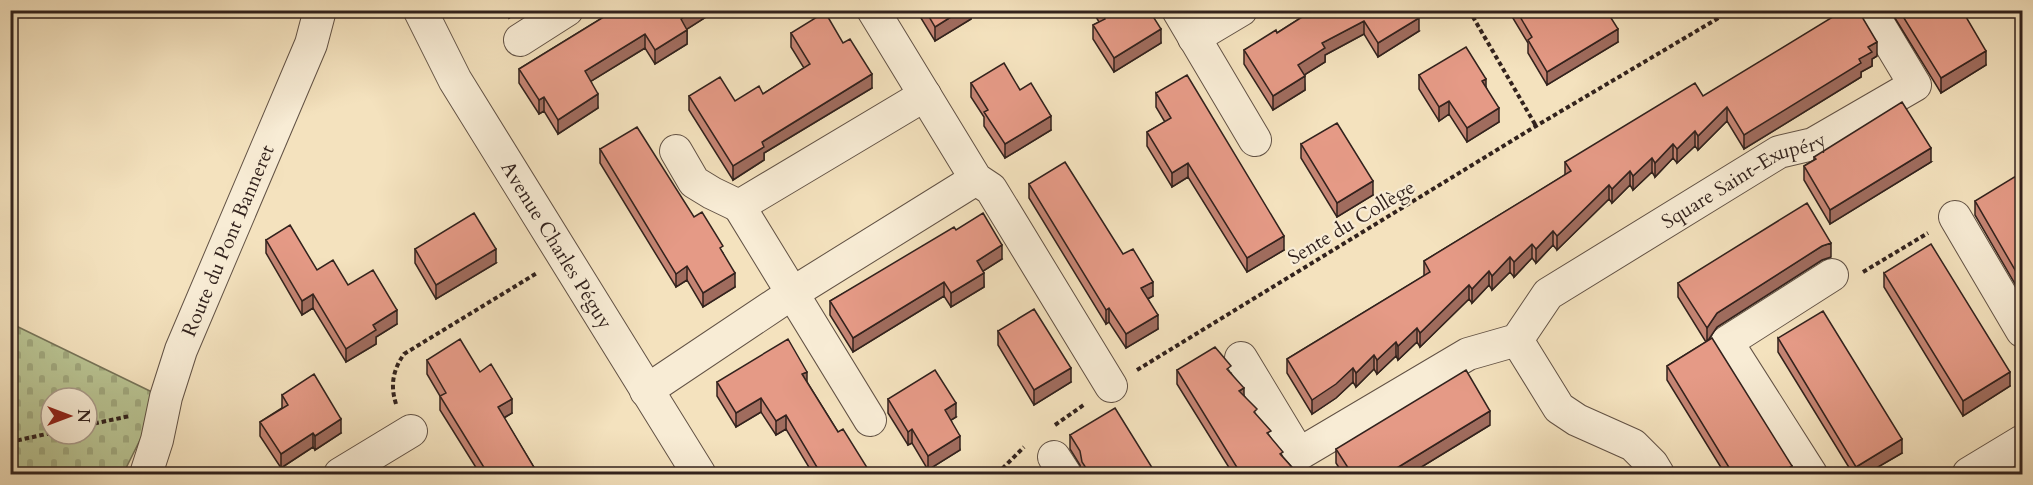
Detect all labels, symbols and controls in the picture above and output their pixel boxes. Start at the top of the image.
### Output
street label: Square Saint-Exupéry [1656,126,1832,235]
street label: Route du Pont Banneret [175,140,281,341]
street label: Avenue Charles Péguy [494,156,619,334]
street label: Sente du Collège [1283,174,1420,271]
north arrow [39,386,99,446]
text: N [72,409,94,423]

